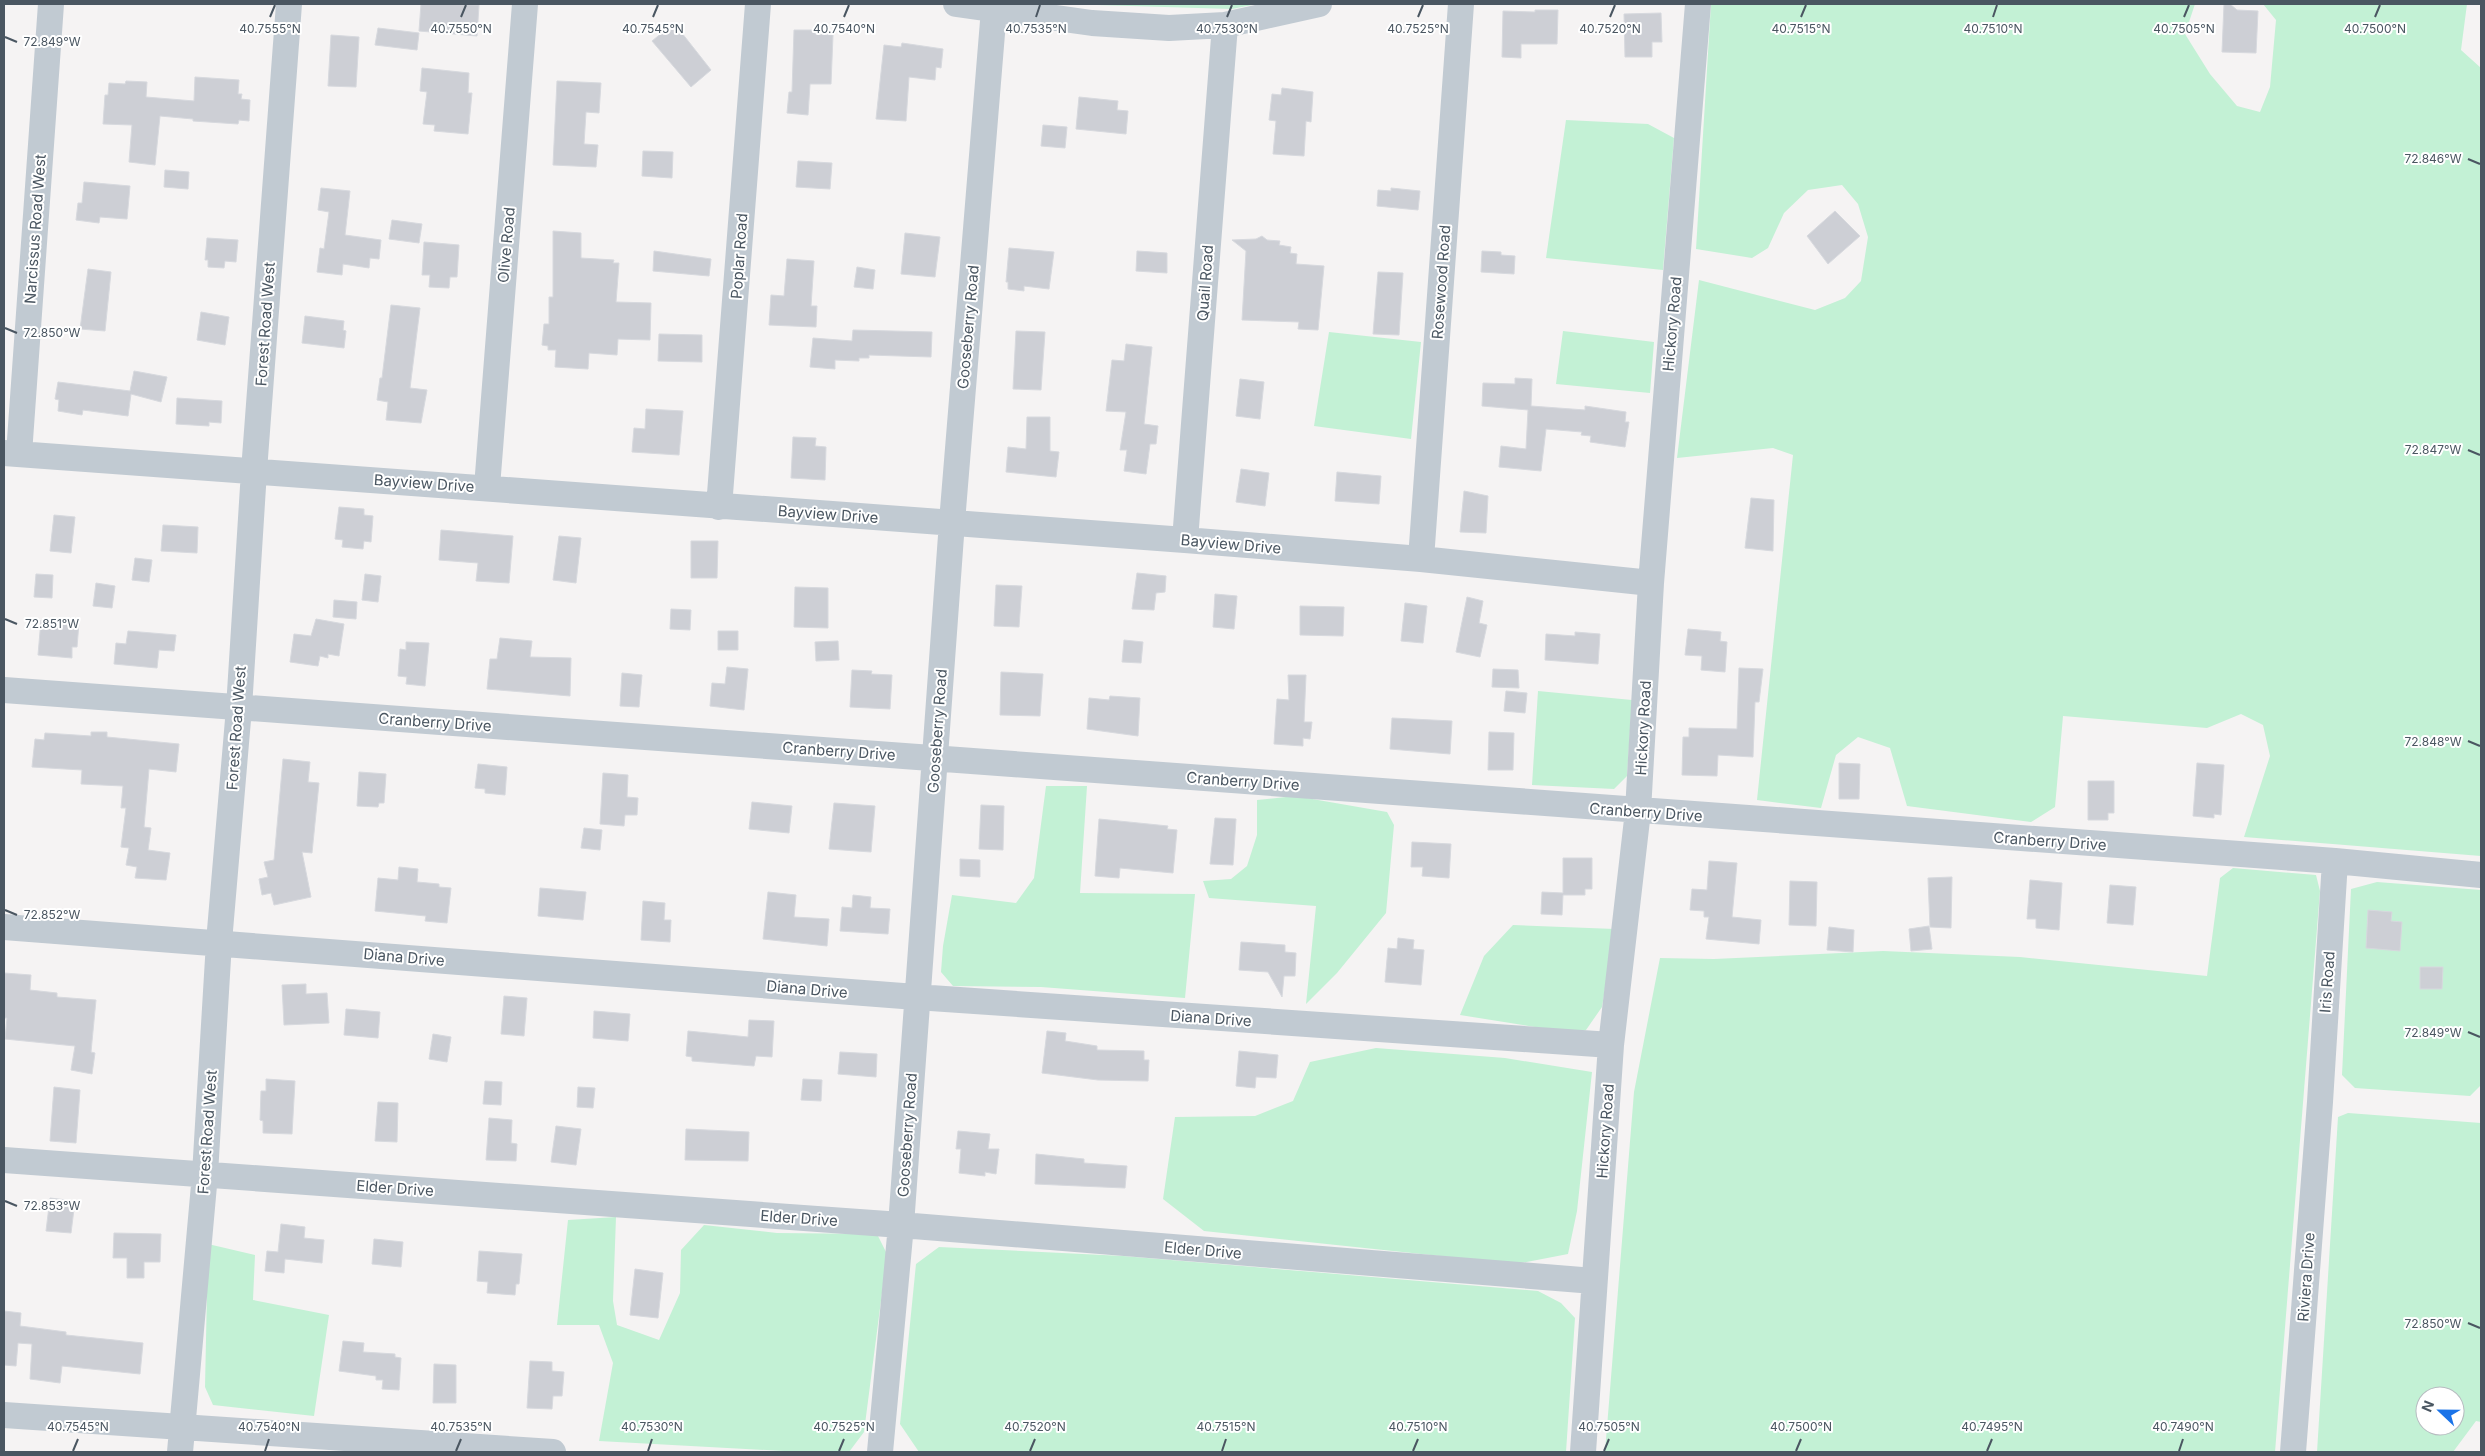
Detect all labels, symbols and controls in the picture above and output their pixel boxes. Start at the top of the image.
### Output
text: 40.7555°N [239,21,301,36]
text: 40.7550°N [430,21,492,36]
text: 40.7545°N [622,21,684,36]
text: 40.7540°N [813,21,875,36]
text: 40.7535°N [1005,21,1067,36]
text: 40.7530°N [1196,21,1258,36]
text: 40.7525°N [1387,21,1449,36]
text: 40.7520°N [1579,21,1641,36]
text: 40.7515°N [1772,21,1830,36]
text: 40.7510°N [1963,21,2023,36]
text: 40.7505°N [2153,21,2215,36]
text: 40.7500°N [2344,21,2406,36]
text: 72.849°W [23,34,81,49]
text: 72.846°W [2404,151,2462,166]
street label: Narcissus Road West [20,153,50,305]
street label: Olive Road [493,206,519,284]
street label: Poplar Road [727,213,751,299]
street label: Rosewood Road [1428,224,1454,340]
street label: Quail Road [1193,244,1217,322]
street label: Forest Road West [251,261,279,387]
street label: Gooseberry Road [953,264,983,390]
street label: Hickory Road [1658,276,1686,372]
text: 72.850°W [24,325,81,340]
text: 72.847°W [2405,442,2461,457]
street label: Bayview Drive [373,470,475,496]
street label: Bayview Drive [777,501,879,527]
street label: Bayview Drive [1180,530,1282,558]
text: 72.851°W [25,616,79,631]
street label: Forest Road West [222,665,250,791]
street label: Gooseberry Road [923,668,951,794]
street label: Hickory Road [1631,680,1655,776]
street label: Cranberry Drive [378,709,492,735]
text: 72.848°W [2404,734,2462,749]
street label: Cranberry Drive [782,738,896,764]
street label: Cranberry Drive [1186,768,1300,794]
street label: Cranberry Drive [1589,799,1703,825]
street label: Cranberry Drive [1993,828,2107,854]
text: 72.852°W [24,907,80,922]
street label: Diana Drive [363,944,445,970]
street label: Iris Road [2315,950,2339,1014]
street label: Diana Drive [766,976,848,1002]
street label: Diana Drive [1170,1006,1252,1030]
text: 72.849°W [2404,1025,2462,1040]
street label: Forest Road West [193,1069,221,1195]
street label: Gooseberry Road [893,1072,921,1198]
street label: Hickory Road [1592,1083,1618,1179]
street label: Elder Drive [356,1176,434,1200]
text: 72.853°W [24,1198,80,1213]
street label: Elder Drive [760,1206,838,1230]
street label: Riviera Drive [2293,1232,2319,1322]
street label: Elder Drive [1163,1237,1243,1263]
text: 72.850°W [2405,1316,2462,1331]
north arrow [2415,1386,2465,1436]
text: N [2418,1398,2437,1414]
text: 40.7545°N [47,1419,109,1434]
text: 40.7540°N [238,1419,300,1434]
text: 40.7535°N [430,1419,492,1434]
text: 40.7530°N [621,1419,683,1434]
text: 40.7525°N [813,1419,875,1434]
text: 40.7520°N [1004,1419,1066,1434]
text: 40.7515°N [1197,1419,1255,1434]
text: 40.7510°N [1388,1419,1448,1434]
text: 40.7505°N [1578,1419,1640,1434]
text: 40.7500°N [1770,1419,1832,1434]
text: 40.7495°N [1961,1419,2023,1434]
text: 40.7490°N [2152,1419,2214,1434]

